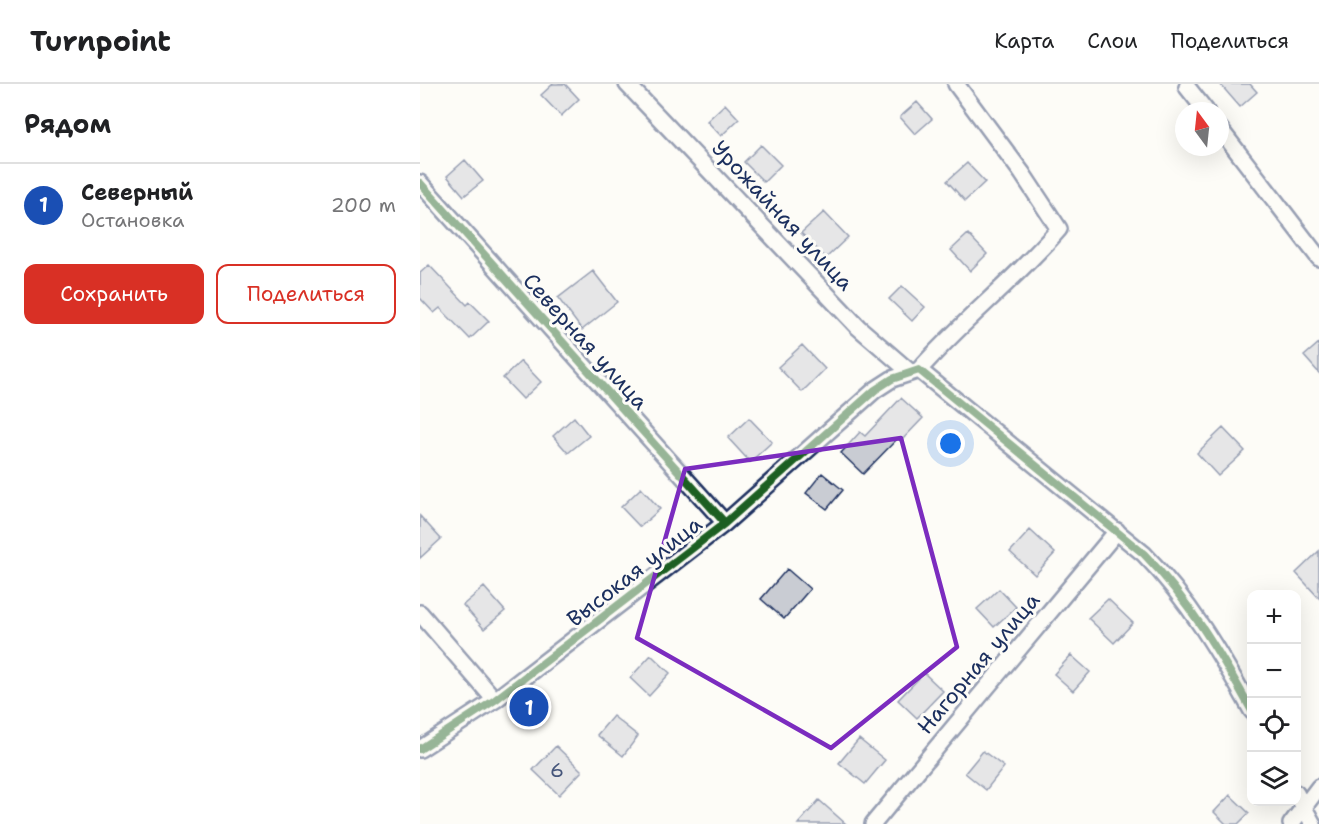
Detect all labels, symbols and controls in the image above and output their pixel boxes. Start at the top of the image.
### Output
text: Turnpoint [30,22,171,60]
text: Карта [994,27,1054,55]
text: Слои [1087,27,1138,55]
text: Поделиться [1171,27,1289,55]
north arrow [1175,102,1229,156]
text: Рядом [24,106,111,141]
street label: Урожайная улица [705,134,860,297]
text: Северный [81,178,193,207]
text: 1 [39,192,48,218]
text: 200 m [331,192,396,218]
text: Остановка [81,207,185,233]
button: Сохранить [24,264,204,324]
button: Поделиться [216,264,396,324]
street label: Северная улица [517,267,655,416]
your location [936,429,965,458]
street label: Высокая улица [561,509,708,633]
street label: Нагорная улица [911,586,1046,740]
map controls [1247,590,1301,806]
button: + [1247,590,1301,644]
button: − [1247,644,1301,698]
pin: 1 [510,684,548,730]
button: locate [1247,698,1301,752]
button: layers [1247,752,1301,806]
house number: 6 [550,757,564,783]

